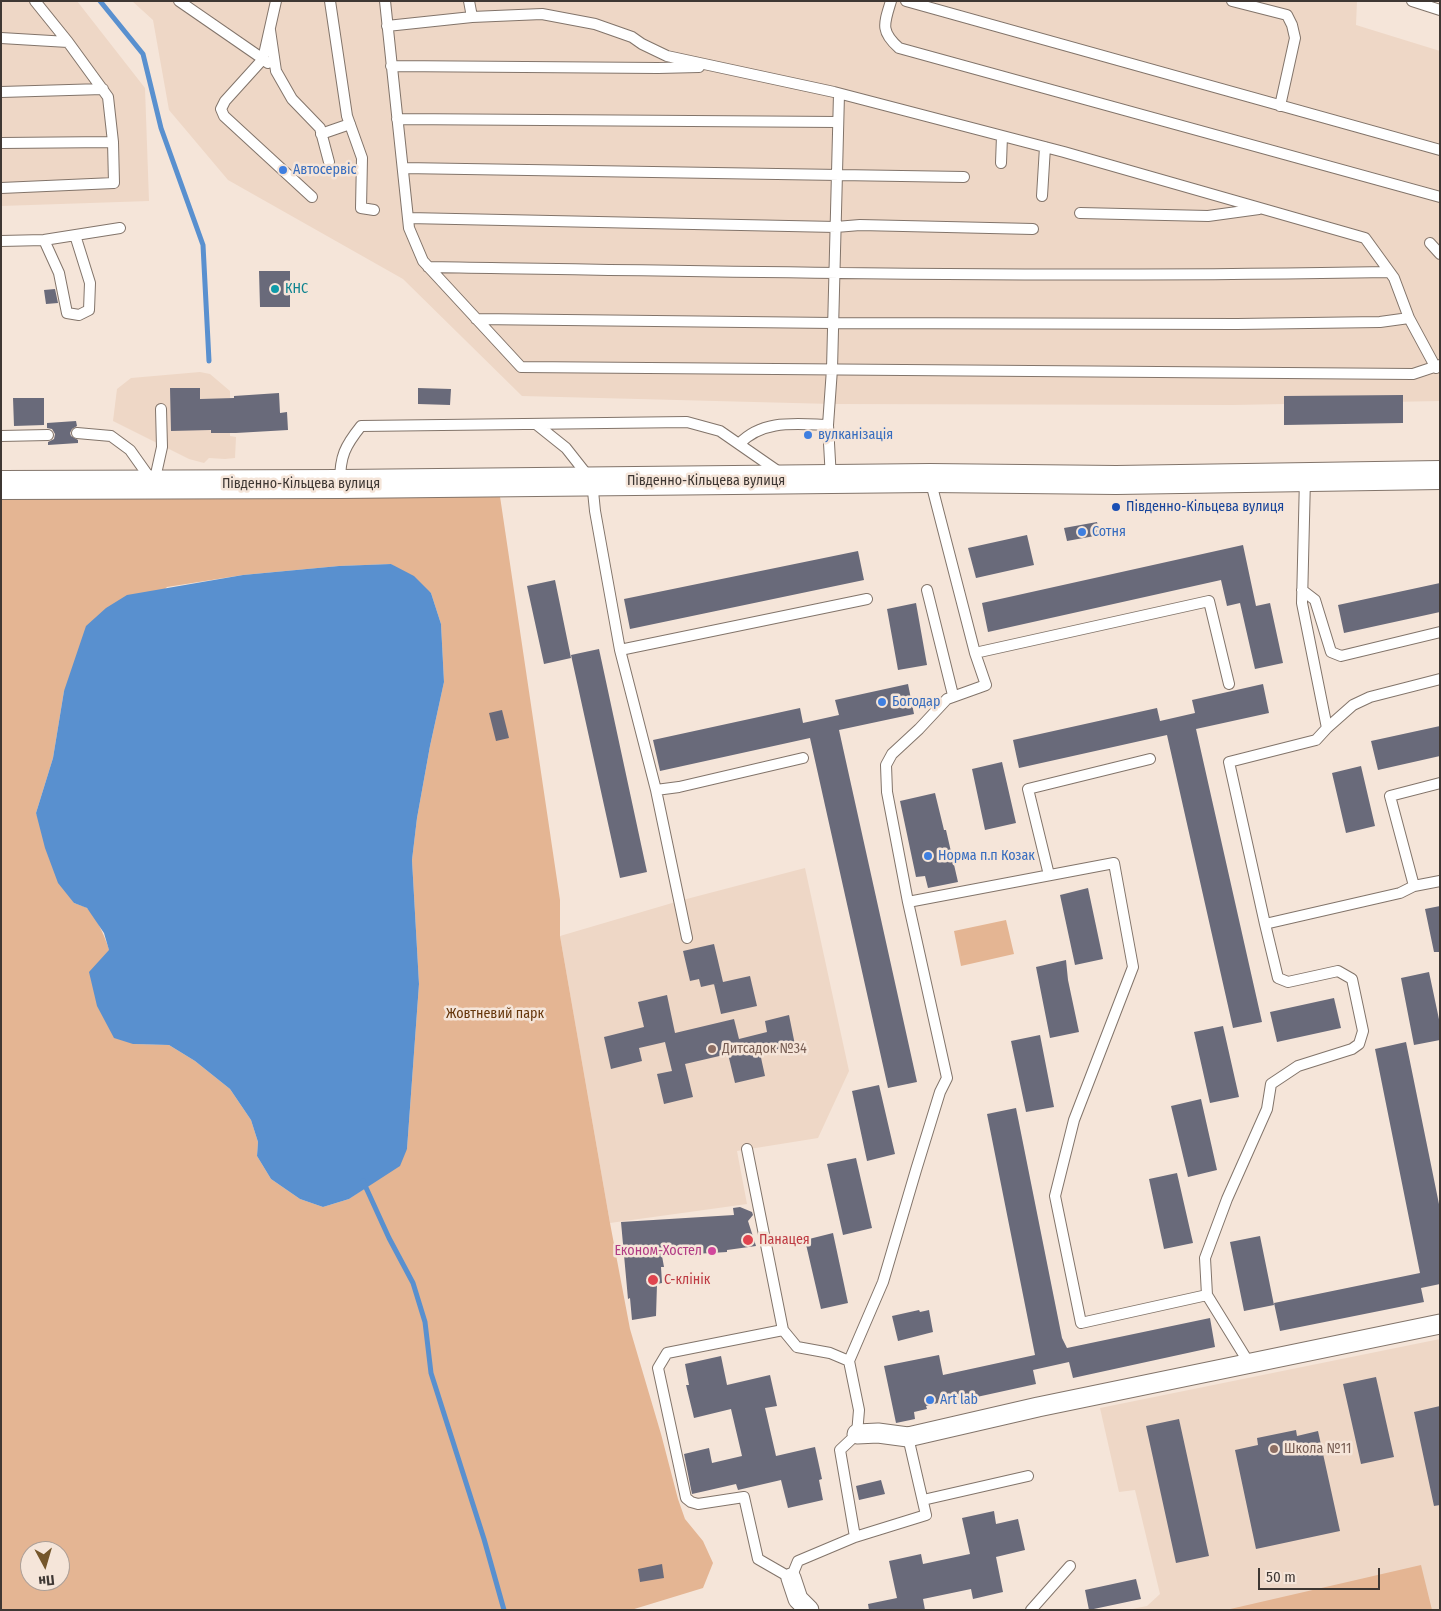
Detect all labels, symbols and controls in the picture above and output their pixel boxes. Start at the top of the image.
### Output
place label: Автосервіс [293,162,356,178]
marker: Автосервіс [277,164,289,176]
place label: КНС [285,281,308,297]
marker: КНС [269,283,281,295]
place label: вулканізація [818,427,893,443]
marker: вулканізація [802,429,814,441]
street label: Південно-Кільцева вулиця [627,473,785,489]
street label: Південно-Кільцева вулиця [222,476,380,492]
place label: Південно-Кільцева вулиця [1126,499,1284,515]
marker: Південно-Кільцева вулиця [1110,501,1122,513]
place label: Сотня [1092,524,1126,540]
marker: Сотня [1076,526,1088,538]
place label: Богодар [892,694,940,710]
marker: Богодар [876,696,888,708]
place label: Норма п.п Козак [938,848,1035,864]
marker: Норма п.п Козак [922,850,934,862]
park label: Жовтневий парк [446,1006,544,1022]
place label: Дитсадок №34 [722,1041,807,1057]
marker: Дитсадок №34 [706,1043,718,1055]
place label: Панацея [759,1232,810,1248]
marker: Панацея [741,1233,755,1247]
place label: Економ-Хостел [614,1243,702,1259]
marker: Економ-Хостел [706,1245,718,1257]
place label: С-клінік [664,1272,710,1288]
marker: С-клінік [646,1273,660,1287]
place label: Art lab [940,1392,978,1408]
marker: Art lab [924,1394,936,1406]
place label: Школа №11 [1284,1441,1351,1457]
marker: Школа №11 [1268,1443,1280,1455]
north arrow [20,1541,70,1591]
scale bar [1261,1558,1384,1590]
text: 50 m [1266,1568,1296,1586]
text: Пн [38,1571,55,1590]

